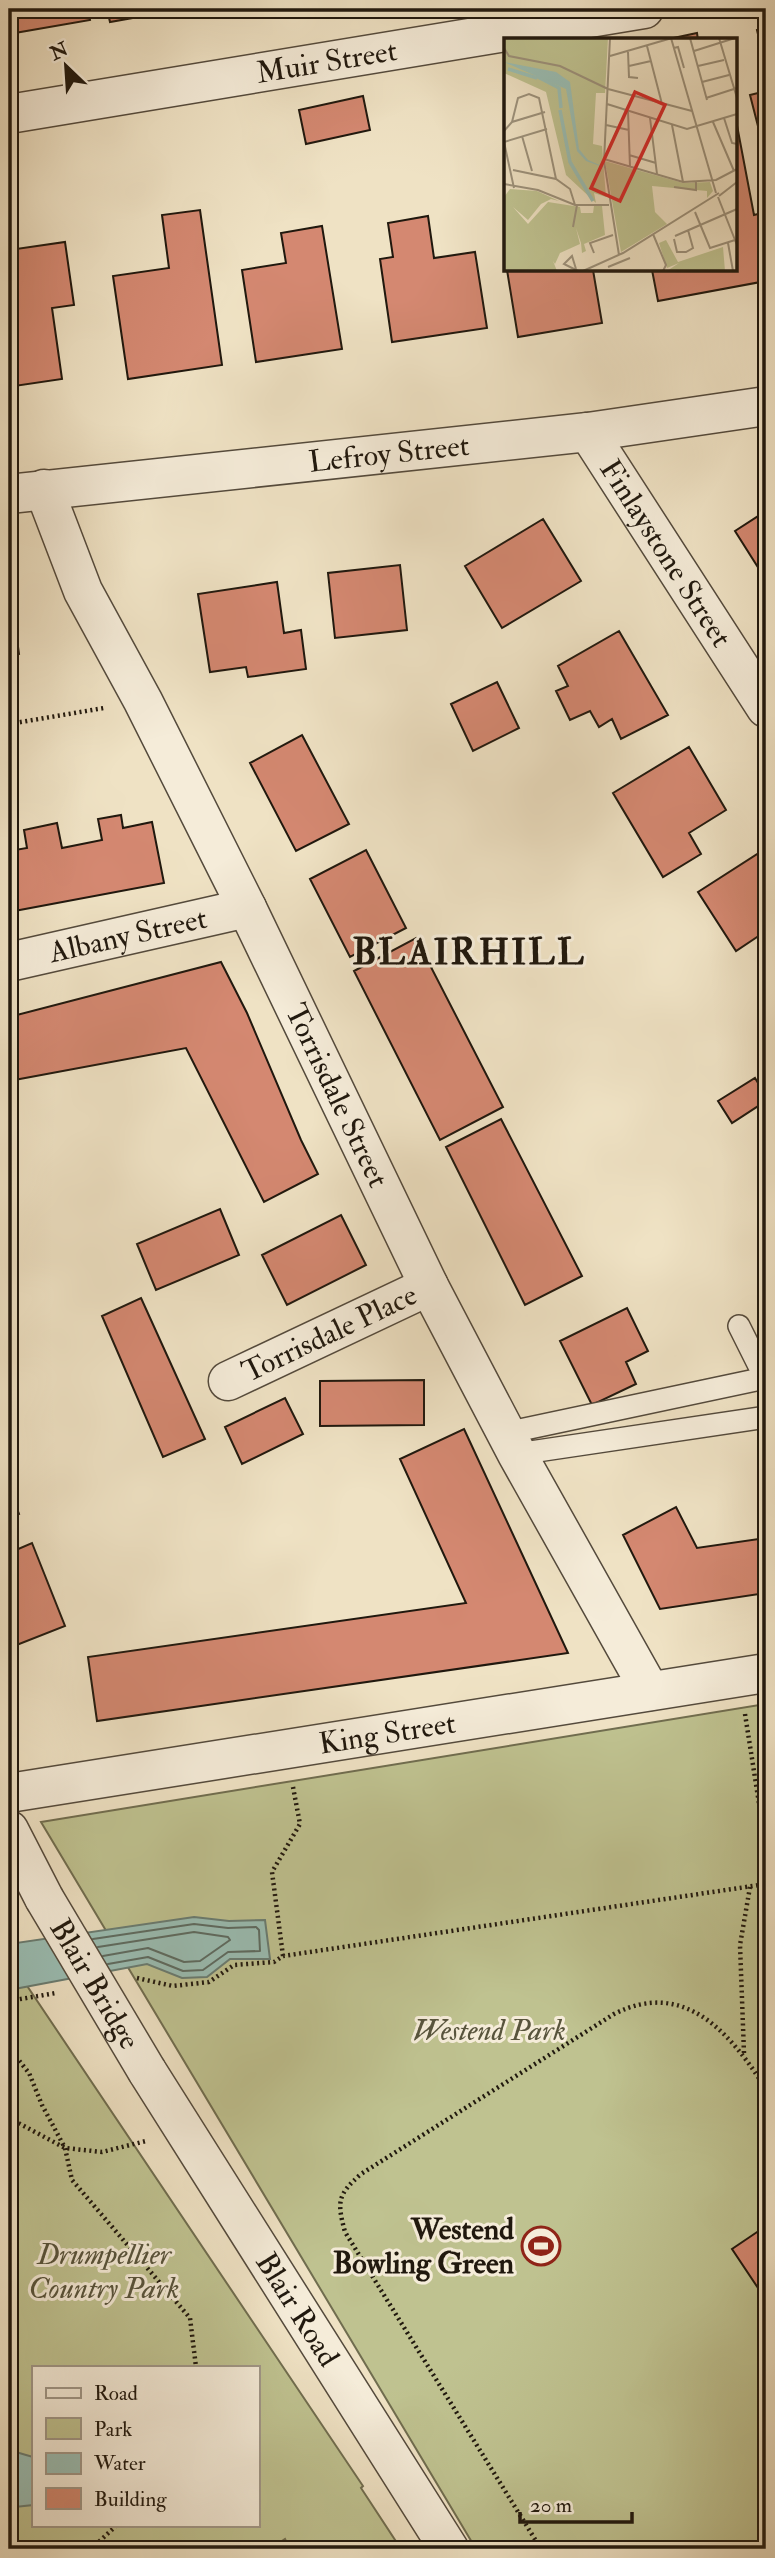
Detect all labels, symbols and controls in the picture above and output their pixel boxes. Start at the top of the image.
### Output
north arrow [32,32,102,102]
street label: Muir Street [254,32,400,91]
text: N [46,37,73,66]
inset map [504,38,736,271]
street label: Lefroy Street [307,426,471,480]
street label: Finlaystone Street [592,452,740,654]
street label: Albany Street [45,899,211,971]
district label: BLAIRHILL [352,929,586,976]
street label: Torrisdale Street [277,997,397,1193]
street label: Torrisdale Place [236,1276,423,1390]
street label: King Street [316,1704,459,1762]
street label: Blair Bridge [42,1912,148,2056]
park label: Westend Park [412,2012,566,2049]
place label: Westend Bowling Green [333,2211,515,2282]
sports icon: Westend Bowling Green [520,2225,562,2267]
park label: Drumpellier Country Park [28,2236,180,2307]
street label: Blair Road [248,2246,348,2374]
legend [32,2366,259,2526]
text: Road [94,2380,139,2407]
text: Park [94,2416,132,2443]
text: Water [93,2450,146,2477]
scale bar [520,2481,632,2525]
text: Building [94,2486,167,2513]
text: 20 m [530,2492,572,2519]

